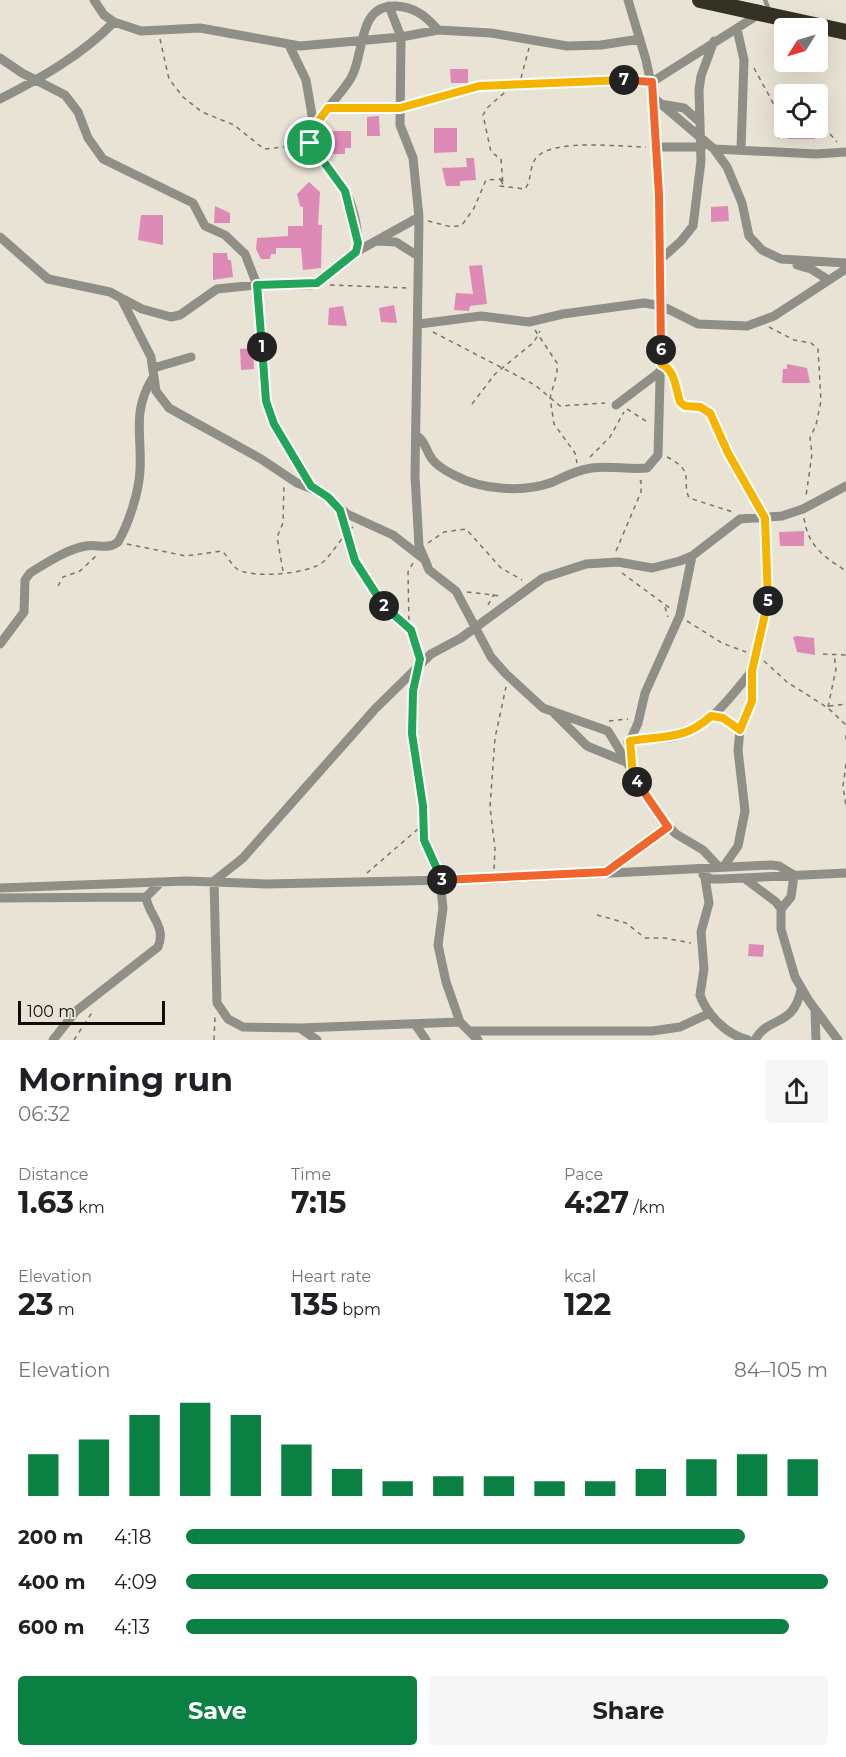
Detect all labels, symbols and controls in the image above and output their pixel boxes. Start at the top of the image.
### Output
north arrow [774,18,828,72]
map controls [774,18,828,138]
pin: 7 [609,65,639,95]
text: 7 [619,70,629,89]
button: locate [774,84,828,138]
pin [284,117,335,168]
icon: arrive [293,126,326,159]
pin: 1 [247,332,277,362]
pin: 6 [646,335,676,365]
text: 1 [259,337,265,356]
text: 6 [656,340,666,359]
pin: 5 [753,586,783,616]
pin: 2 [369,591,399,621]
text: 5 [763,591,773,610]
text: 2 [379,596,389,615]
pin: 4 [622,767,652,797]
text: 4 [631,772,643,791]
pin: 3 [427,865,457,895]
text: 3 [437,870,447,889]
scale bar [18,998,165,1025]
text: 100 m [27,1002,75,1021]
text: Morning run [18,1059,233,1099]
button: share [765,1060,828,1123]
text: 06:32 [18,1102,70,1126]
text: Distance [18,1165,88,1184]
text: Time [291,1165,331,1184]
text: Pace [564,1165,603,1184]
text: 1.63 [18,1184,74,1221]
text: 7:15 [291,1184,346,1221]
text: 4:27 [564,1184,629,1221]
text: km [74,1198,105,1217]
text: /km [629,1198,665,1217]
text: Elevation [18,1267,92,1286]
text: Heart rate [291,1267,371,1286]
text: kcal [564,1267,596,1286]
text: 23 [18,1286,53,1323]
text: 135 [291,1286,338,1323]
text: 122 [564,1286,611,1323]
text: m [53,1300,75,1319]
text: bpm [338,1300,381,1319]
text: Elevation [18,1358,110,1382]
text: 84–105 m [734,1358,828,1382]
text: 200 m [18,1525,84,1549]
text: 4:18 [114,1525,152,1549]
text: 400 m [18,1570,86,1594]
text: 4:09 [114,1570,157,1594]
text: 600 m [18,1615,85,1639]
text: 4:13 [114,1615,150,1639]
button: Save [18,1676,417,1745]
button: Share [429,1676,828,1745]

